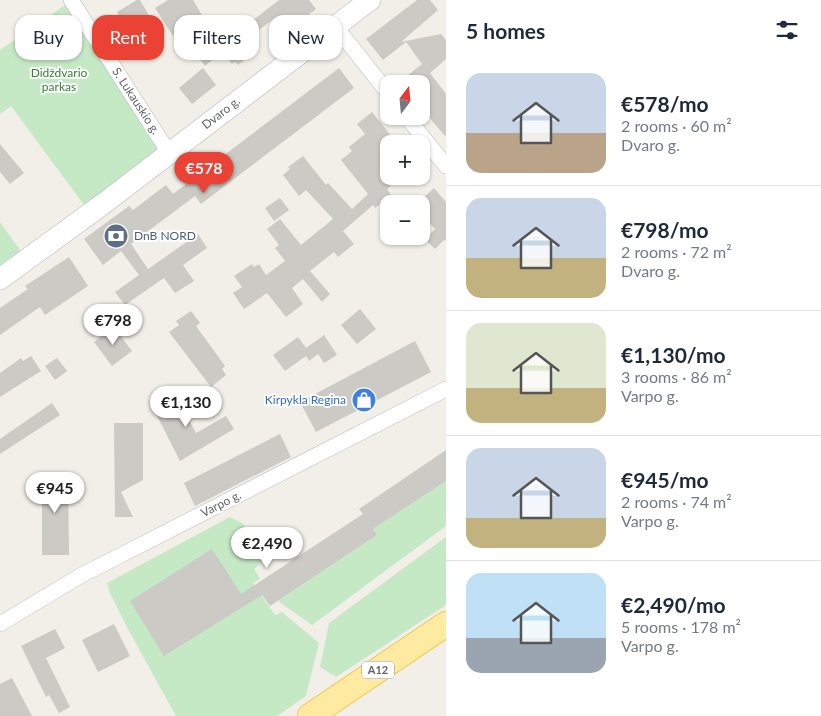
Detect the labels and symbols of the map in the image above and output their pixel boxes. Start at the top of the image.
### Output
street label: S. Lukauskio g. [109,64,164,137]
park label: Didždvario parkas [31,65,88,94]
north arrow [380,75,430,125]
street label: Dvaro g. [199,93,243,132]
pin: €578 [174,152,234,194]
bank icon: DnB NORD [103,223,129,249]
place label: DnB NORD [134,228,196,243]
pin: €798 [83,304,143,346]
pin: €1,130 [145,386,227,428]
shop icon: Kirpykla Regina [351,387,377,413]
place label: Kirpykla Regina [265,392,346,407]
pin: €945 [25,472,85,514]
street label: Varpo g. [198,487,244,520]
pin: €2,490 [226,526,308,569]
road number: A12 [362,662,394,678]

